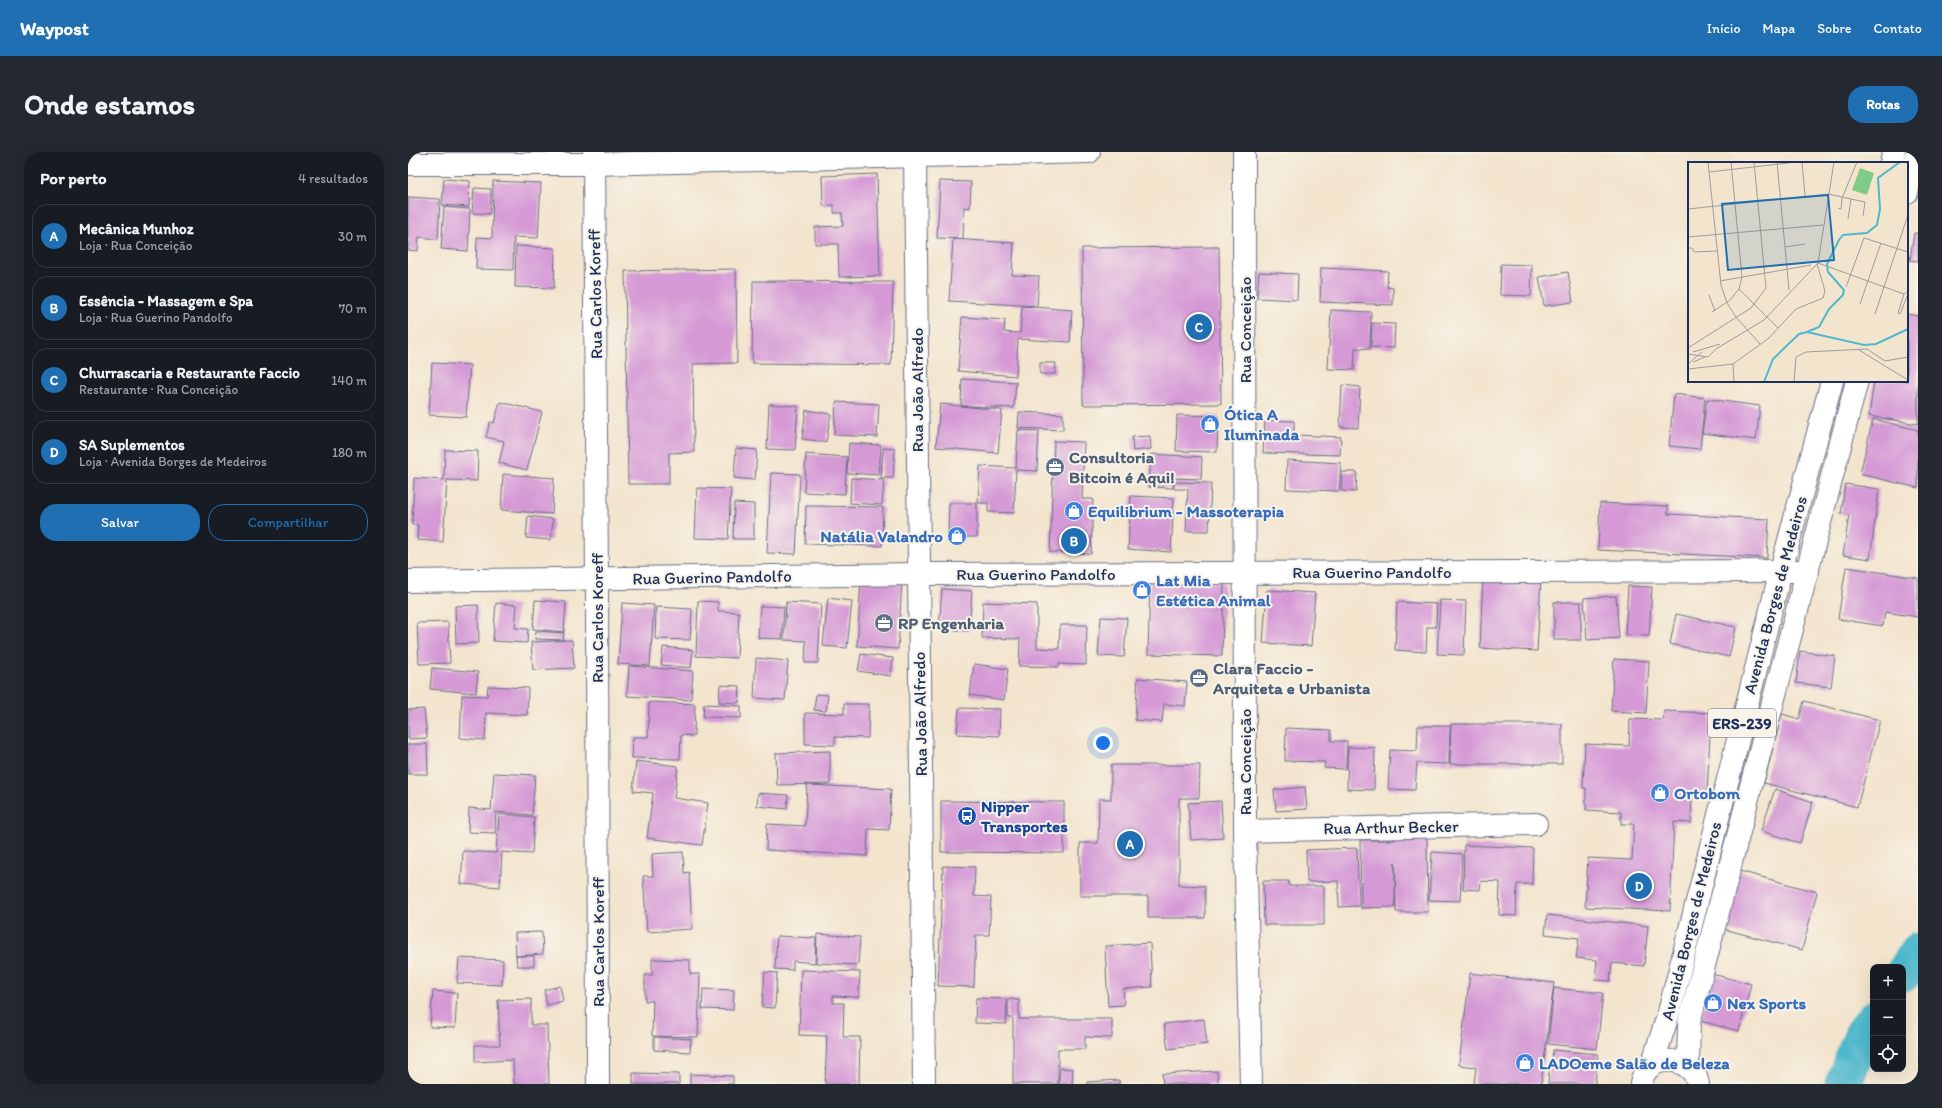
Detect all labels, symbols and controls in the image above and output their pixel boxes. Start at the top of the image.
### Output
text: Waypost [20,17,89,40]
text: Início [1707,20,1741,37]
text: Mapa [1763,20,1795,37]
text: Sobre [1817,20,1851,37]
text: Contato [1873,20,1922,37]
button: Rotas [1848,86,1918,123]
text: Onde estamos [24,87,195,121]
inset map [1688,162,1908,382]
text: Por perto [40,168,107,188]
text: 4 resultados [298,171,368,186]
text: Mecânica Munhoz [79,220,194,238]
street label: Rua Carlos Koreff [584,228,606,359]
text: A [50,229,58,244]
text: 30 m [338,229,367,244]
text: Loja · Rua Conceição [79,238,192,253]
street label: Rua Conceição [1235,277,1255,383]
text: Essência - Massagem e Spa [79,292,253,310]
text: B [50,301,58,316]
text: 70 m [339,301,367,316]
text: Loja · Rua Guerino Pandolfo [79,310,233,325]
pin: C [1186,312,1212,342]
street label: Rua João Alfredo [907,328,927,452]
text: Churrascaria e Restaurante Faccio [79,364,300,382]
text: C [50,373,58,388]
text: 140 m [331,373,367,388]
text: Restaurante · Rua Conceição [79,382,238,397]
place label: Ótica A Iluminada [1224,404,1299,444]
shop icon: Ótica A Iluminada [1199,413,1221,435]
text: SA Suplementos [79,436,185,454]
text: D [50,445,58,460]
text: 180 m [332,445,367,460]
place label: Consultoria Bitcoin é Aqui! [1069,447,1174,488]
text: Loja · Avenida Borges de Medeiros [79,454,267,469]
office icon: Consultoria Bitcoin é Aqui! [1044,456,1066,478]
street label: Avenida Borges de Medeiros [1739,494,1811,696]
shop icon: Equilibrium - Massoterapia [1063,500,1085,522]
place label: Equilibrium - Massoterapia [1088,501,1285,522]
button: Salvar [40,504,200,541]
button: Compartilhar [208,504,368,541]
shop icon: Natália Valandro [946,525,968,547]
place label: Natália Valandro [820,526,943,546]
pin: B [1061,526,1087,556]
street label: Rua Carlos Koreff [587,552,607,683]
street label: Rua Guerino Pandolfo [1292,562,1452,582]
street label: Rua Guerino Pandolfo [956,564,1116,584]
street label: Rua Guerino Pandolfo [632,566,792,588]
place label: Lat Mia Estética Animal [1156,570,1271,610]
shop icon: Lat Mia Estética Animal [1131,579,1153,601]
office icon: RP Engenharia [873,612,895,634]
place label: RP Engenharia [898,613,1004,634]
street label: Rua João Alfredo [909,651,931,777]
place label: Clara Faccio - Arquiteta e Urbanista [1212,658,1371,699]
office icon: Clara Faccio - Arquiteta e Urbanista [1188,667,1210,689]
street label: Rua Conceição [1235,709,1255,815]
road number: ERS-239 [1708,709,1776,737]
your location [1093,733,1113,753]
shop icon: Ortobom [1649,782,1671,804]
place label: Ortobom [1674,783,1741,803]
place label: Nipper Transportes [980,796,1068,837]
bus stop icon: Nipper Transportes [956,805,978,827]
street label: Rua Arthur Becker [1323,816,1459,838]
street label: Avenida Borges de Medeiros [1657,820,1725,1022]
pin: A [1117,829,1143,859]
pin: D [1626,871,1652,901]
street label: Rua Carlos Koreff [588,876,608,1007]
map controls [1870,964,1906,1072]
button: + [1870,964,1906,1000]
shop icon: Nex Sports [1702,992,1724,1014]
place label: Nex Sports [1727,993,1807,1014]
button: − [1870,1000,1906,1036]
button: locate [1870,1036,1906,1072]
shop icon: LADOeme Salão de Beleza [1514,1052,1536,1074]
place label: LADOeme Salão de Beleza [1539,1053,1730,1073]

